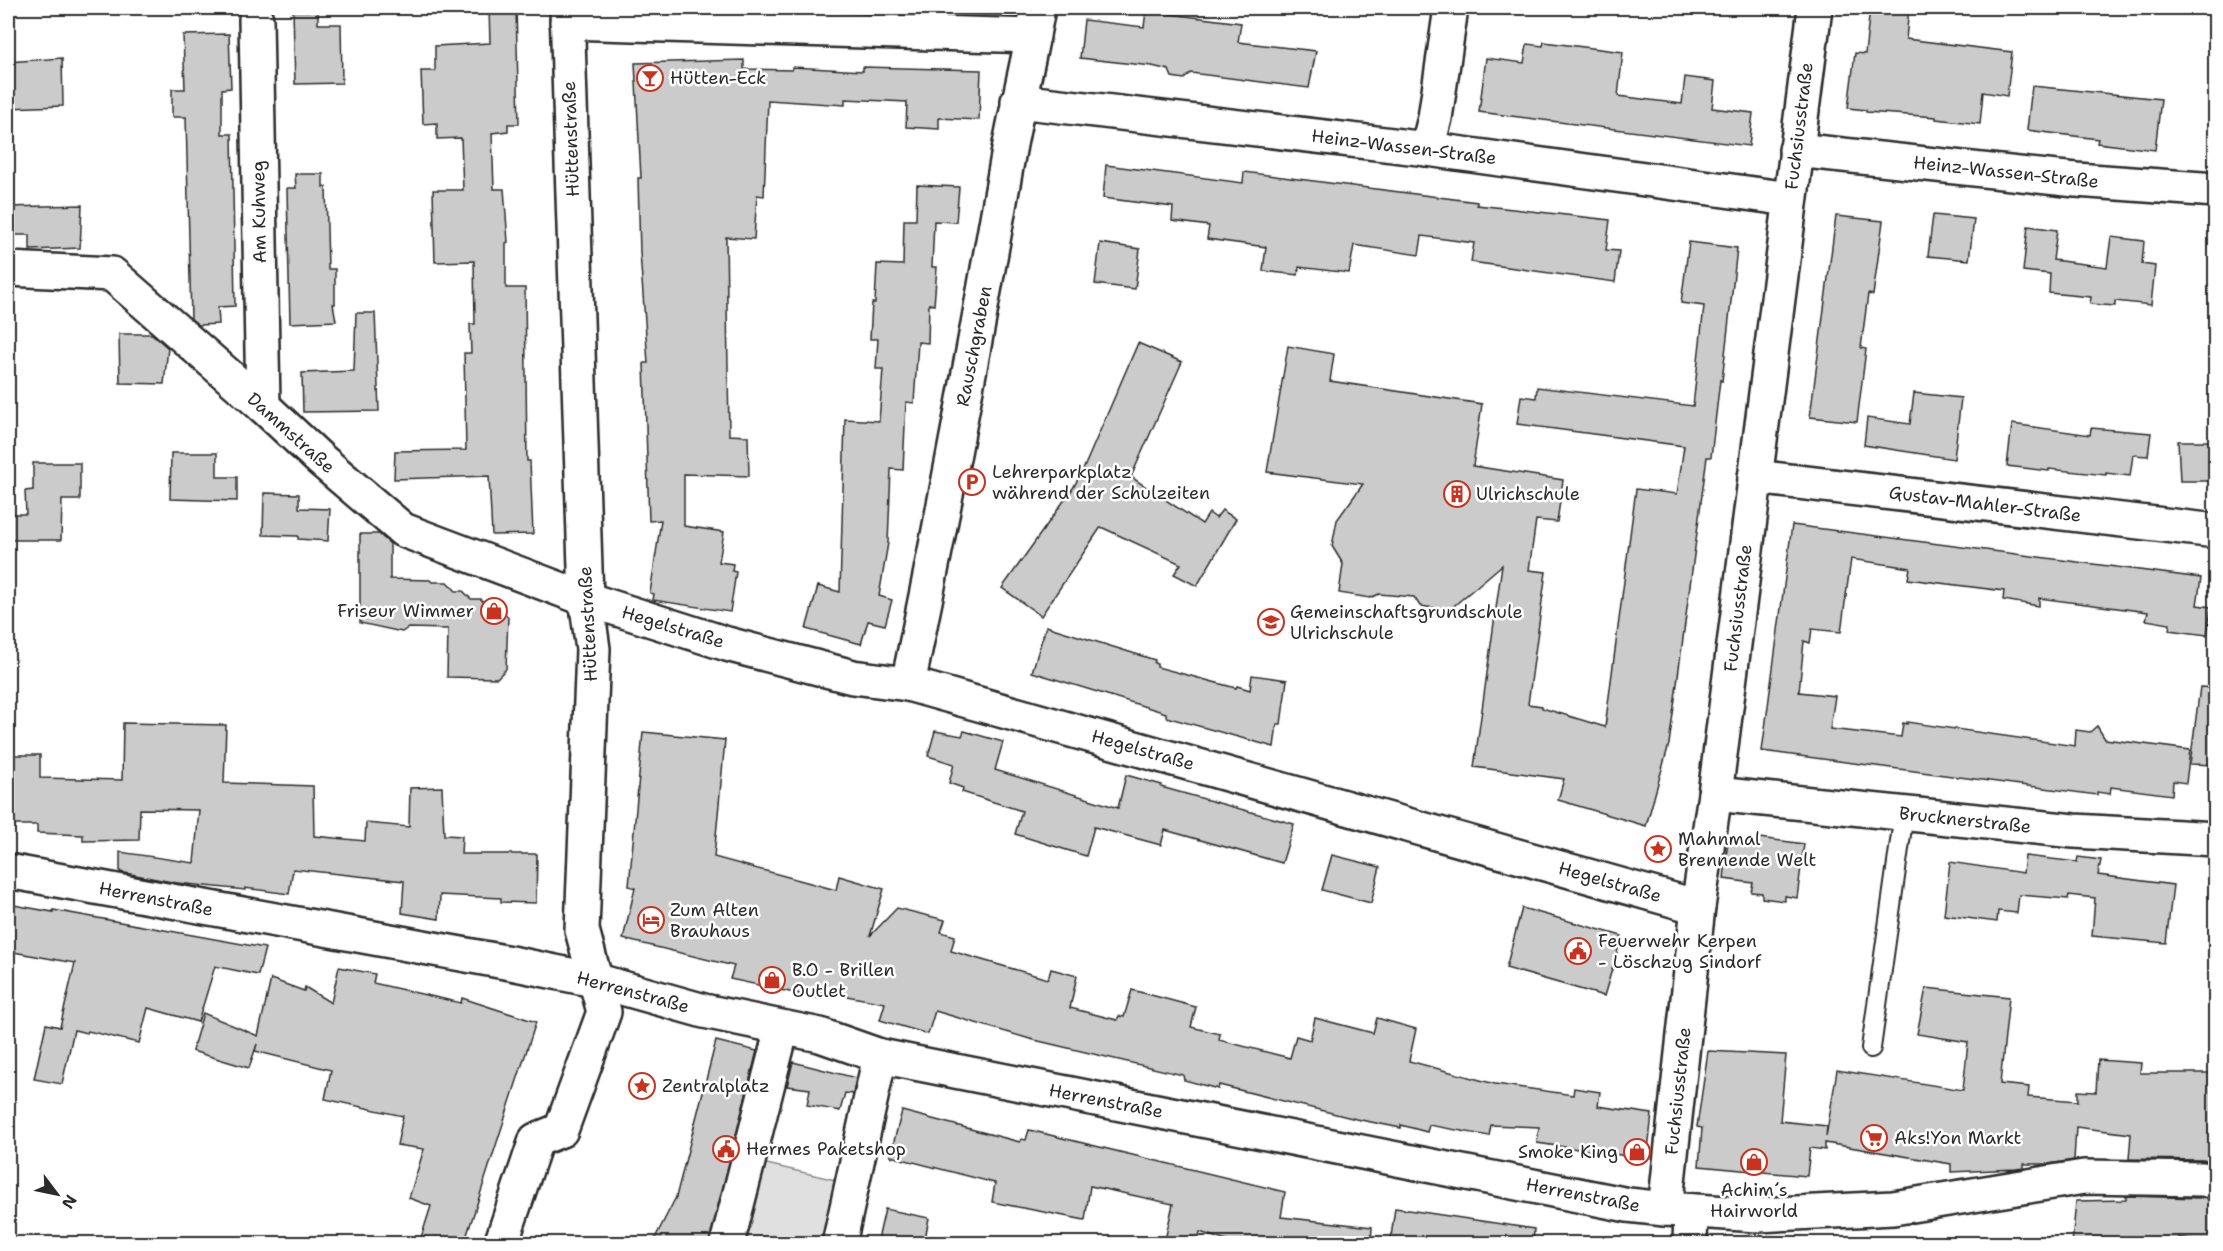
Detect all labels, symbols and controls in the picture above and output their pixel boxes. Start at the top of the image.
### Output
street label: Fuchsiusstraße [1779,61,1819,191]
bar icon: Hütten-Eck [635,63,665,93]
place label: Hütten-Eck [670,66,766,90]
street label: Hüttenstraße [557,81,585,197]
street label: Heinz-Wassen-Straße [1310,124,1498,170]
street label: Heinz-Wassen-Straße [1912,150,2100,194]
street label: Am Kuhweg [246,160,272,264]
street label: Rauschgraben [951,284,997,408]
street label: Dammstraße [242,387,340,479]
place label: Lehrerparkplatz während der Schulzeiten [992,460,1210,505]
parking icon: Lehrerparkplatz während der Schulzeiten [957,467,987,497]
building icon: Ulrichschule [1442,479,1472,509]
street label: Gustav-Mahler-Straße [1887,480,2083,528]
place label: Ulrichschule [1476,482,1580,506]
street label: Fuchsiusstraße [1718,543,1758,673]
street label: Hüttenstraße [573,565,603,683]
shop icon: Friseur Wimmer [479,596,509,626]
place label: Friseur Wimmer [337,599,474,623]
street label: Hegelstraße [619,600,727,654]
place label: Gemeinschaftsgrundschule Ulrichschule [1290,600,1523,645]
school or university icon: Gemeinschaftsgrundschule Ulrichschule [1256,607,1286,637]
street label: Hegelstraße [1089,724,1197,776]
street label: Brucknerstraße [1898,801,2032,839]
place label: Mahnmal Brennende Welt [1678,827,1816,872]
place icon: Mahnmal Brennende Welt [1643,834,1673,864]
street label: Hegelstraße [1556,856,1664,908]
street label: Herrenstraße [97,876,215,922]
place label: Zum Alten Brauhaus [670,898,759,943]
hotel icon: Zum Alten Brauhaus [636,905,666,935]
place label: Feuerwehr Kerpen - Löschzug Sindorf [1598,929,1762,974]
public building icon: Feuerwehr Kerpen - Löschzug Sindorf [1563,936,1593,966]
place label: B.O - Brillen Outlet [792,958,894,1003]
street label: Herrenstraße [574,965,692,1019]
shop icon: B.O - Brillen Outlet [757,965,787,995]
street label: Fuchsiusstraße [1659,1026,1697,1156]
place icon: Zentralplatz [627,1071,657,1101]
place label: Zentralplatz [662,1074,770,1098]
street label: Herrenstraße [1047,1078,1165,1124]
supermarket icon: Aks!Yon Markt [1859,1123,1889,1153]
place label: Aks!Yon Markt [1894,1126,2022,1150]
public building icon: Hermes Paketshop [711,1134,741,1164]
place label: Hermes Paketshop [746,1137,906,1161]
shop icon: Smoke King [1622,1137,1652,1167]
place label: Smoke King [1518,1140,1618,1164]
shop icon: Achim´s Hairworld [1739,1147,1769,1177]
north arrow [27,1164,87,1224]
street label: Herrenstraße [1524,1172,1642,1218]
place label: Achim´s Hairworld [1710,1178,1798,1223]
text: N [57,1191,82,1213]

